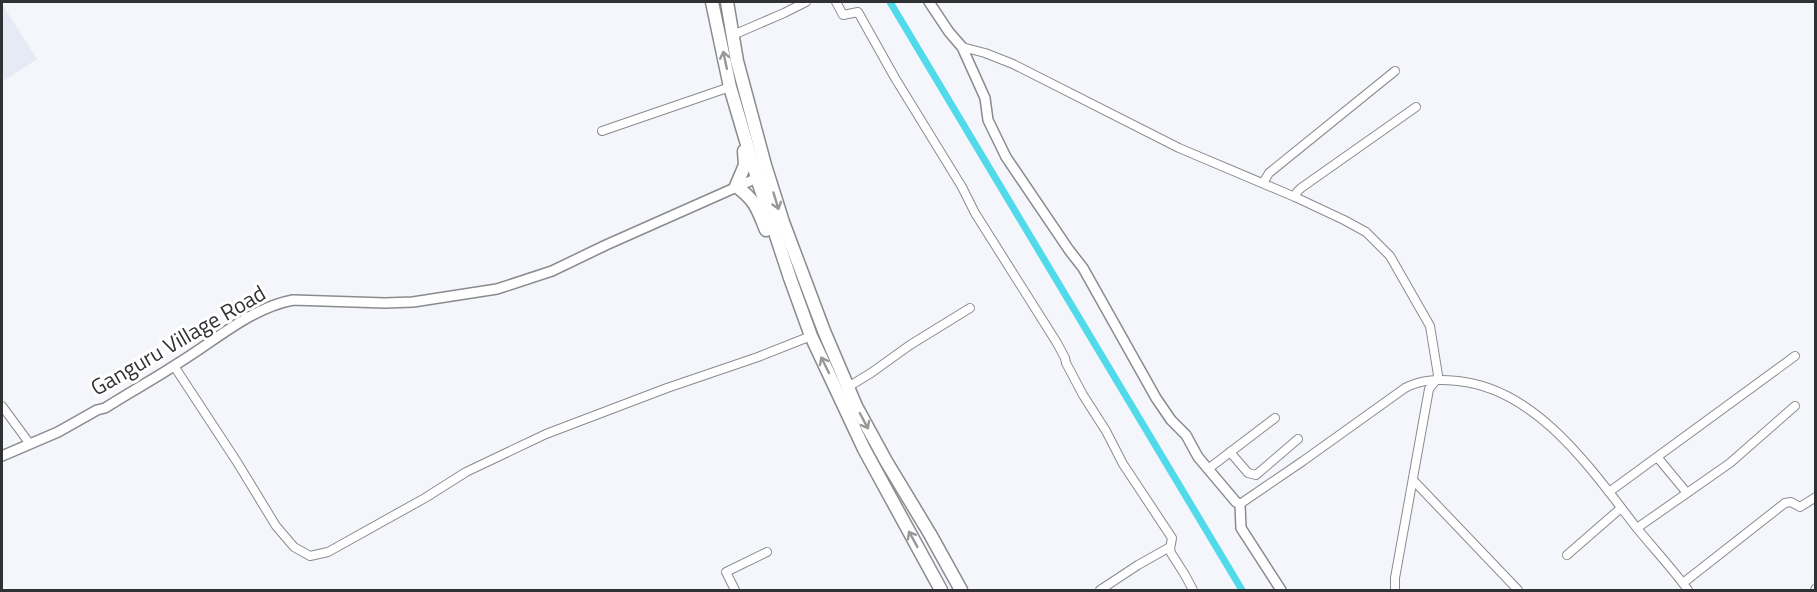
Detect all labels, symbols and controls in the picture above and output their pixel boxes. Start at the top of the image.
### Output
one-way arrow [719,51,730,71]
one-way arrow [771,191,782,210]
street label: Ganguru Village Road [84,276,272,404]
one-way arrow [819,357,831,375]
one-way arrow [859,411,870,429]
one-way arrow [907,531,919,548]

